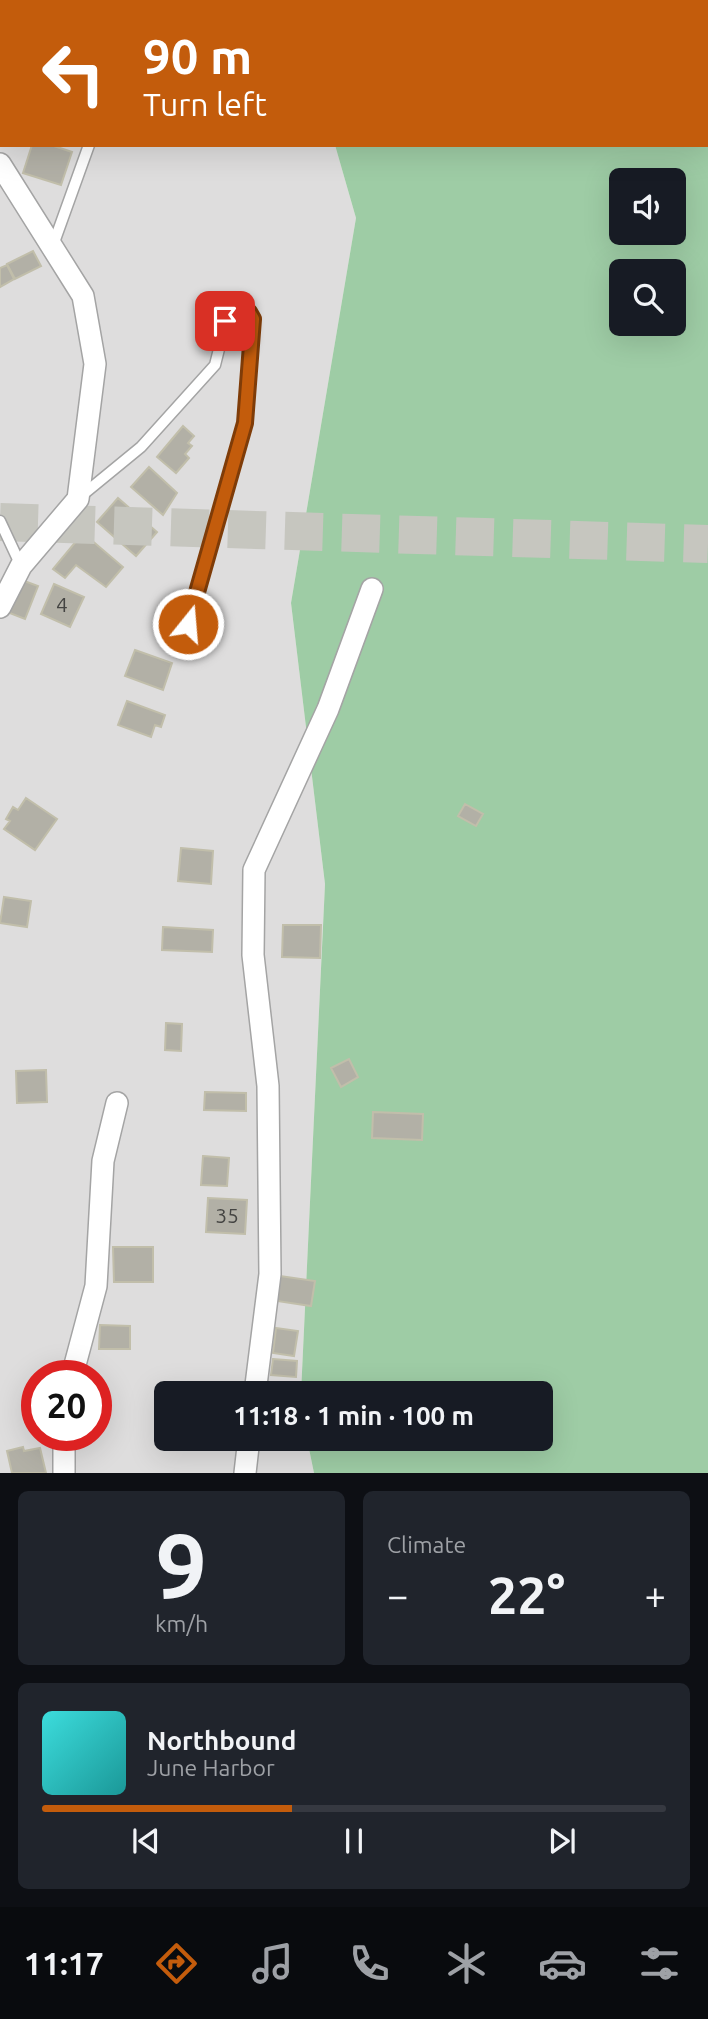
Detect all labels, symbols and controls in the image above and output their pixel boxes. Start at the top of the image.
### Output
icon: left [28,28,119,119]
text: 90 m [143,28,252,83]
text: Turn left [143,86,267,122]
map controls [609,168,686,336]
button: sound [609,168,686,245]
button: search [609,259,686,336]
pin [195,291,255,351]
icon: arrive [206,302,244,340]
position arrow [151,587,225,661]
house number: 4 [56,592,68,616]
house number: 35 [215,1203,239,1227]
speed limit sign: 20 [21,1360,112,1451]
text: 11:18 · 1 min · 100 m [233,1401,474,1430]
text: 9 [156,1514,207,1616]
text: Climate [387,1532,466,1557]
text: 22° [488,1566,565,1624]
text: − [387,1574,408,1616]
text: + [645,1574,666,1616]
text: km/h [155,1611,208,1636]
text: Northbound [147,1726,296,1755]
text: June Harbor [147,1755,275,1780]
icon: previous [127,1822,165,1860]
icon: pause [335,1822,373,1860]
icon: next [543,1822,581,1860]
icon: directions [152,1939,201,1988]
icon: music [248,1939,297,1988]
icon: phone [345,1939,394,1988]
icon: climate [442,1939,491,1988]
icon: car [538,1939,587,1988]
icon: filters [635,1939,684,1988]
text: 11:17 [24,1945,104,1981]

